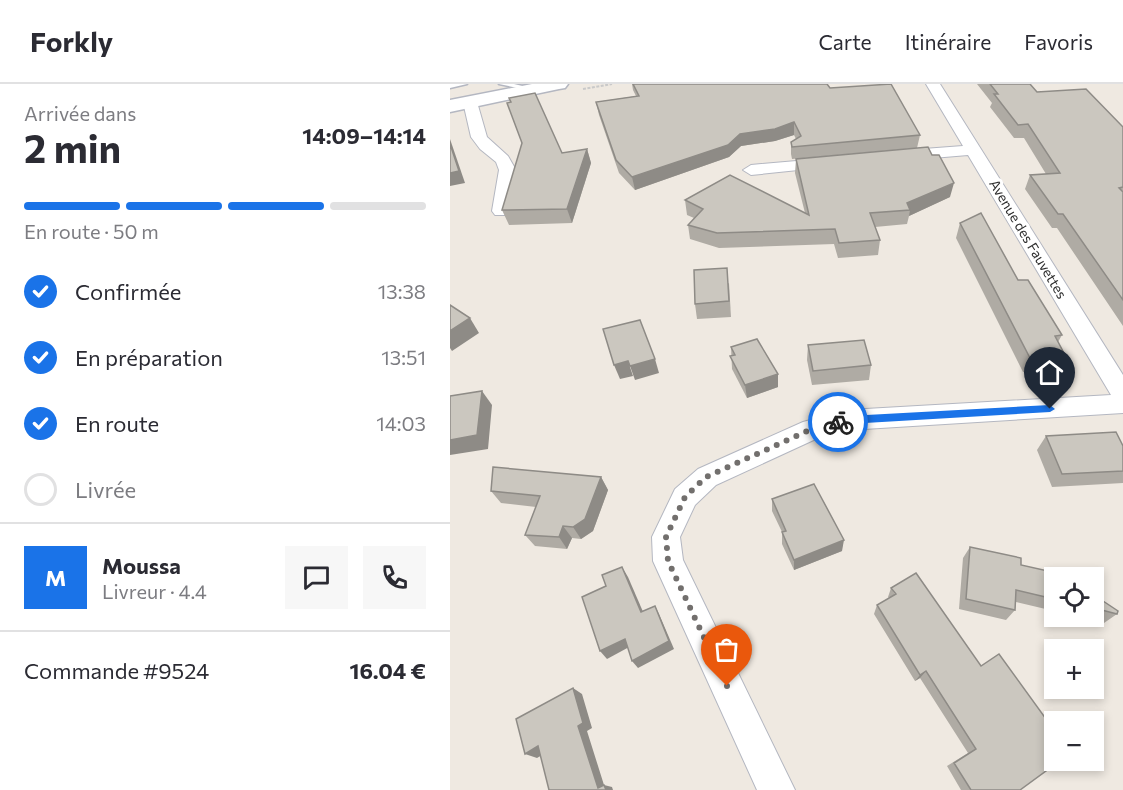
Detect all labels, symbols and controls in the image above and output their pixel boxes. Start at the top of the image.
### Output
text: Forkly [30,24,113,58]
text: Carte [818,29,872,54]
text: Itinéraire [905,29,991,54]
text: Favoris [1024,29,1093,54]
text: Arrivée dans [24,101,136,125]
text: 14:09–14:14 [302,122,426,149]
text: 2 min [24,123,121,171]
street label: Avenue des Fauvettes [986,176,1071,301]
text: En route · 50 m [24,219,159,243]
icon: check [24,275,57,308]
text: Confirmée [75,278,181,305]
text: 13:38 [378,279,426,303]
icon: check [24,341,57,374]
text: En préparation [75,344,223,371]
text: 13:51 [381,345,426,369]
pin [1024,347,1075,409]
icon: home [1033,356,1066,389]
courier [808,392,868,452]
icon: bike [822,406,855,439]
icon: check [24,407,57,440]
text: En route [75,410,159,437]
text: 14:03 [376,411,426,435]
text: Livrée [75,476,136,503]
button: chat [285,546,348,609]
button: phone [363,546,426,609]
text: Moussa [102,552,181,579]
text: M [45,564,66,591]
map controls [1044,567,1104,771]
button: locate [1044,567,1104,627]
text: Livreur · 4.4 [102,579,207,603]
pin [701,624,752,686]
icon: bag [710,633,743,666]
button: + [1044,639,1104,699]
text: Commande #9524 [24,657,209,684]
text: 16.04 € [349,657,426,684]
button: − [1044,711,1104,771]

